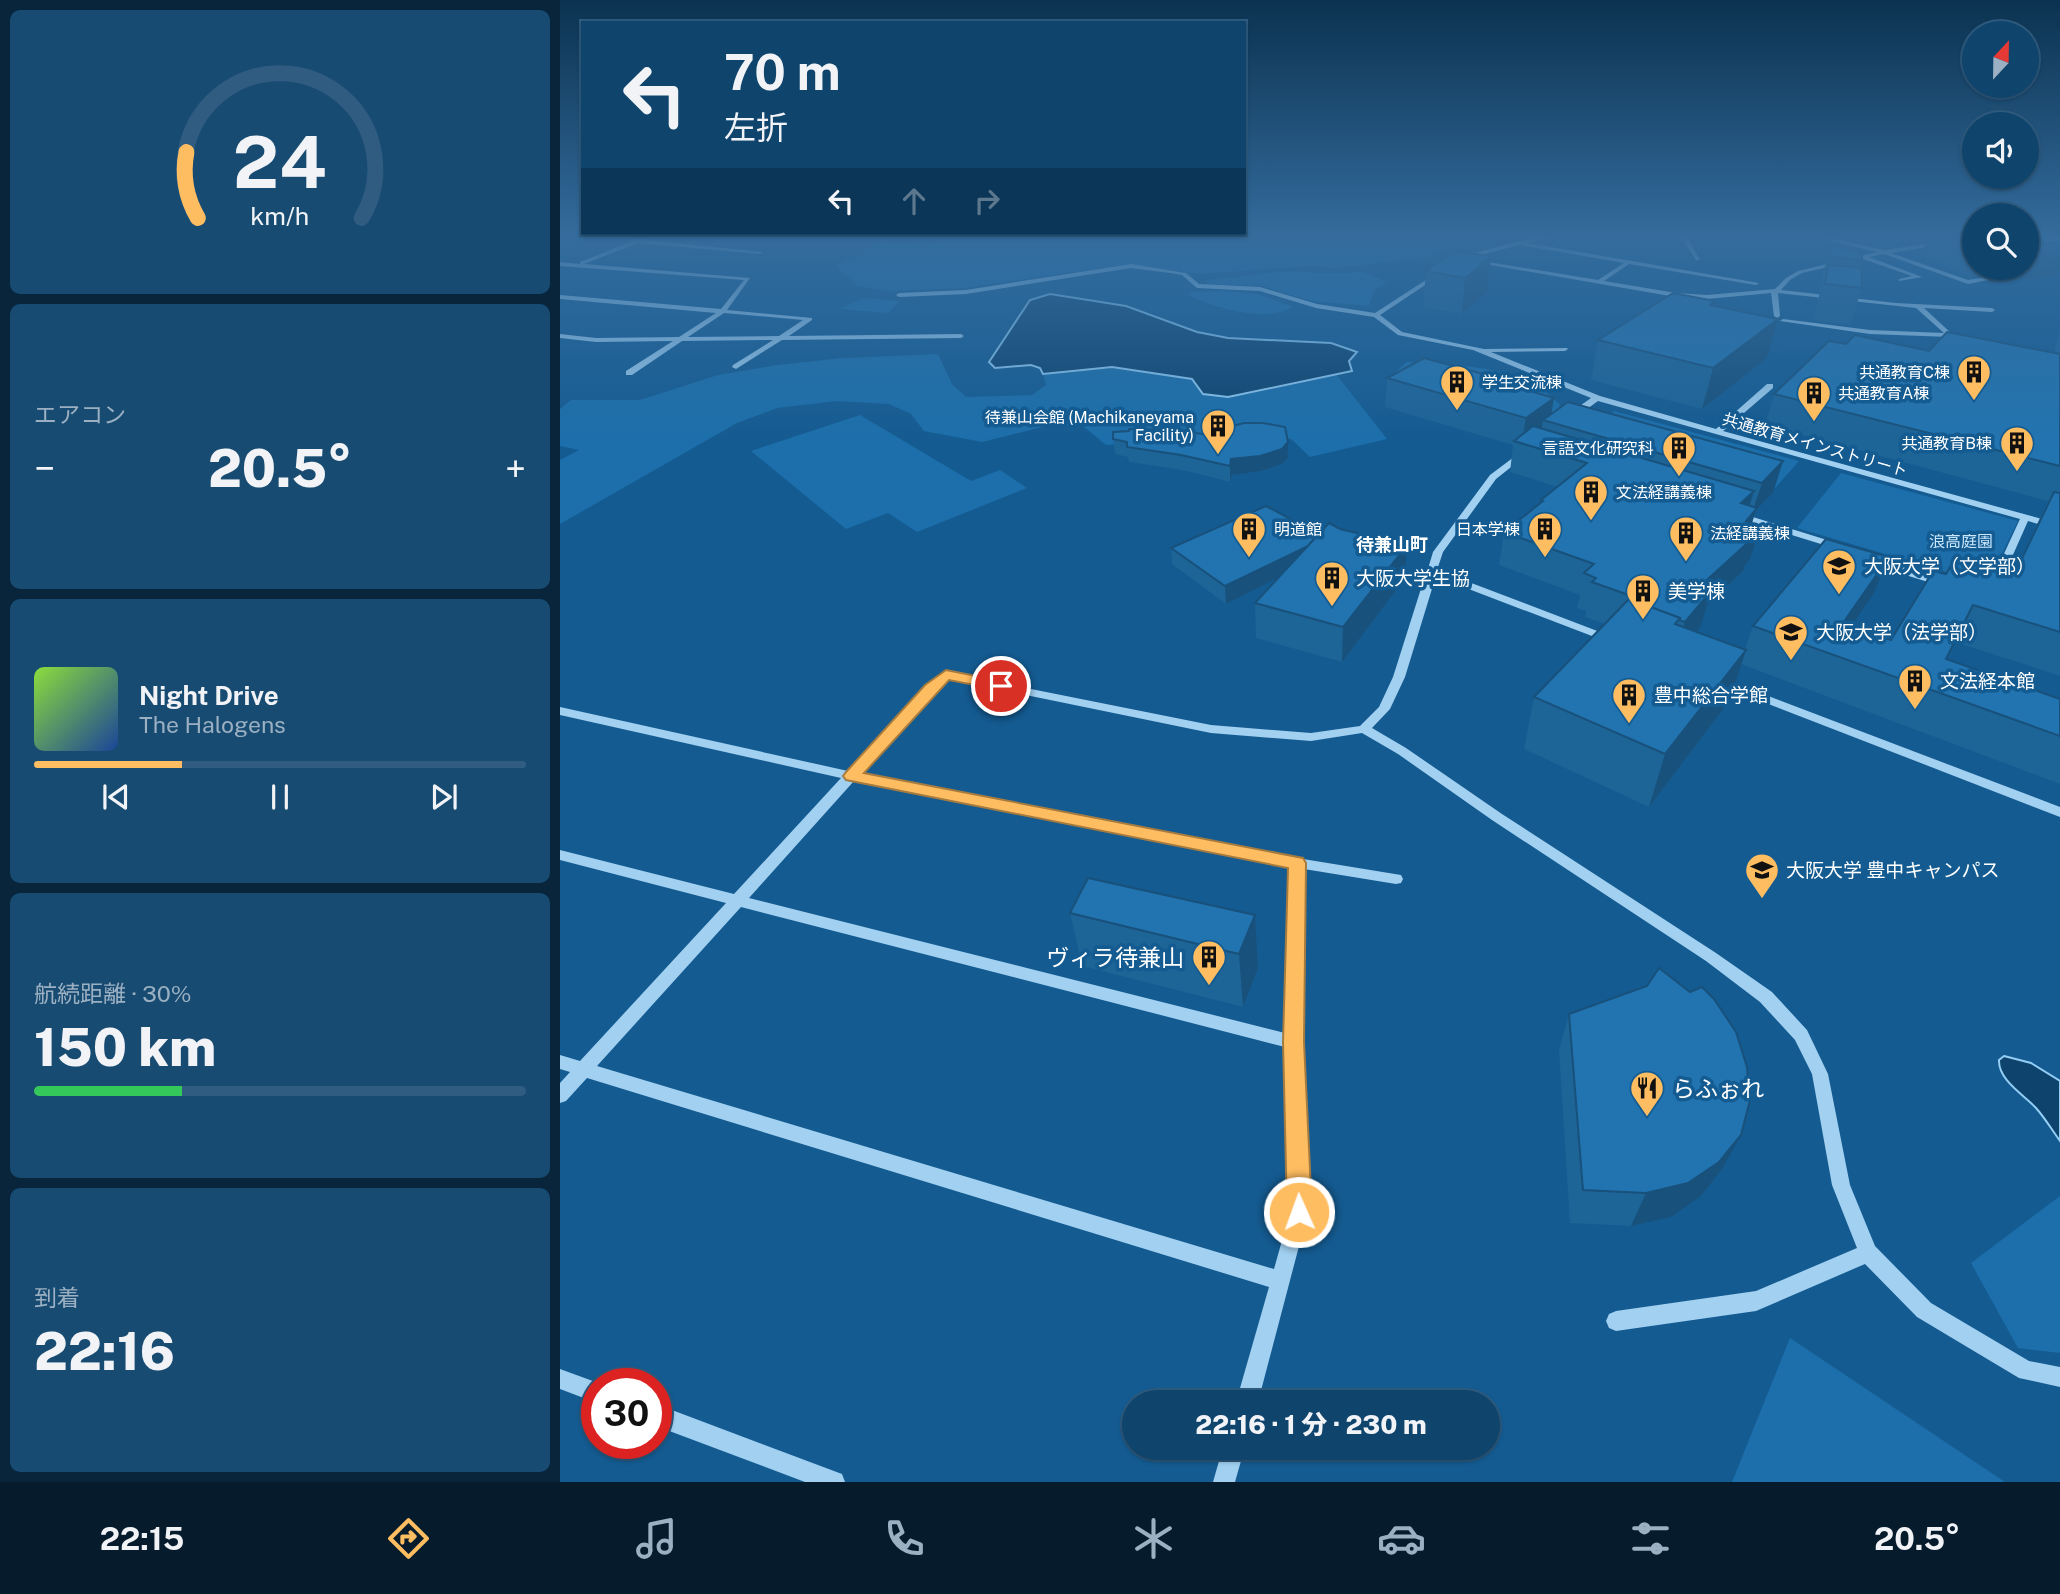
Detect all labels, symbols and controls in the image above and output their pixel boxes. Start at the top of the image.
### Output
north arrow [1962,21,2039,98]
map controls [1962,21,2039,280]
text: 70 m [724,43,841,101]
icon: left [609,49,700,140]
text: 左折 [724,109,788,146]
button: sound [1962,112,2039,189]
text: 24 [233,120,327,205]
icon: left [822,182,860,220]
icon: ahead [895,182,933,220]
icon: right [968,182,1006,220]
text: km/h [251,201,309,231]
button: search [1962,203,2039,280]
building icon: 共通教育C棟 [1955,353,1993,402]
building icon: 学生交流棟 [1438,363,1476,412]
place label: 共通教育C棟 [1859,363,1950,382]
place label: 学生交流棟 [1482,373,1562,392]
building icon: 共通教育A棟 [1795,374,1833,423]
place label: 共通教育A棟 [1838,384,1929,403]
text: エアコン [34,401,126,428]
building icon: 待兼山会館 (Machikaneyama Facility) [1199,407,1237,456]
place label: 待兼山会館 (Machikaneyama Facility) [985,408,1194,445]
street label: 共通教育メインストリート [1720,409,1910,481]
building icon: 共通教育B棟 [1998,424,2036,473]
building icon: 言語文化研究科 [1660,429,1698,478]
place label: 共通教育B棟 [1901,434,1992,453]
text: 20.5° [208,438,352,499]
place label: 言語文化研究科 [1542,439,1654,458]
text: − [34,446,55,491]
text: + [505,446,526,491]
building icon: 文法経講義棟 [1572,473,1610,522]
place label: 文法経講義棟 [1616,483,1712,502]
building icon: 明道館 [1230,510,1268,559]
building icon: 日本学棟 [1526,510,1564,559]
building icon: 法経講義棟 [1667,514,1705,563]
place label: 明道館 [1274,520,1322,539]
place label: 日本学棟 [1456,520,1520,539]
place label: 法経講義棟 [1710,524,1790,543]
park label: 浪高庭園 [1929,532,1993,551]
district label: 待兼山町 [1356,534,1428,555]
school or university icon: 大阪大学（文学部） [1820,547,1858,596]
place label: 大阪大学（文学部） [1864,555,2035,577]
building icon: 大阪大学生協 [1313,559,1351,608]
place label: 大阪大学生協 [1356,567,1470,589]
building icon: 美学棟 [1624,572,1662,621]
place label: 美学棟 [1668,580,1725,602]
school or university icon: 大阪大学（法学部） [1772,613,1810,662]
place label: 大阪大学（法学部） [1816,621,1987,643]
pin [971,656,1031,716]
building icon: 文法経本館 [1896,662,1934,711]
icon: arrive [982,667,1020,705]
place label: 文法経本館 [1940,670,2035,692]
building icon: 豊中総合学館 [1610,676,1648,725]
text: Night Drive [139,680,279,711]
place label: 豊中総合学館 [1654,684,1768,706]
text: The Halogens [139,711,286,738]
icon: previous [97,778,135,816]
icon: pause [261,778,299,816]
icon: next [425,778,463,816]
school or university icon: 大阪大学 豊中キャンパス [1743,851,1781,900]
place label: 大阪大学 豊中キャンパス [1786,859,2000,881]
building icon: ヴィラ待兼山 [1190,938,1228,987]
place label: ヴィラ待兼山 [1046,944,1184,971]
text: 航続距離 · 30% [34,980,192,1007]
text: 150 km [34,1017,216,1078]
restaurant icon: らふぉれ [1628,1069,1666,1118]
place label: らふぉれ [1672,1075,1764,1102]
position arrow [1262,1175,1336,1249]
text: 到着 [34,1284,80,1311]
text: 22:16 [34,1321,175,1382]
speed limit sign: 30 [581,1368,672,1459]
text: 22:16 · 1 分 · 230 m [1195,1409,1427,1440]
icon: directions [384,1514,433,1563]
icon: music [632,1514,681,1563]
icon: phone [880,1514,929,1563]
icon: climate [1129,1514,1178,1563]
icon: car [1377,1514,1426,1563]
icon: filters [1626,1514,1675,1563]
text: 22:15 [100,1520,184,1557]
text: 20.5° [1874,1520,1960,1557]

